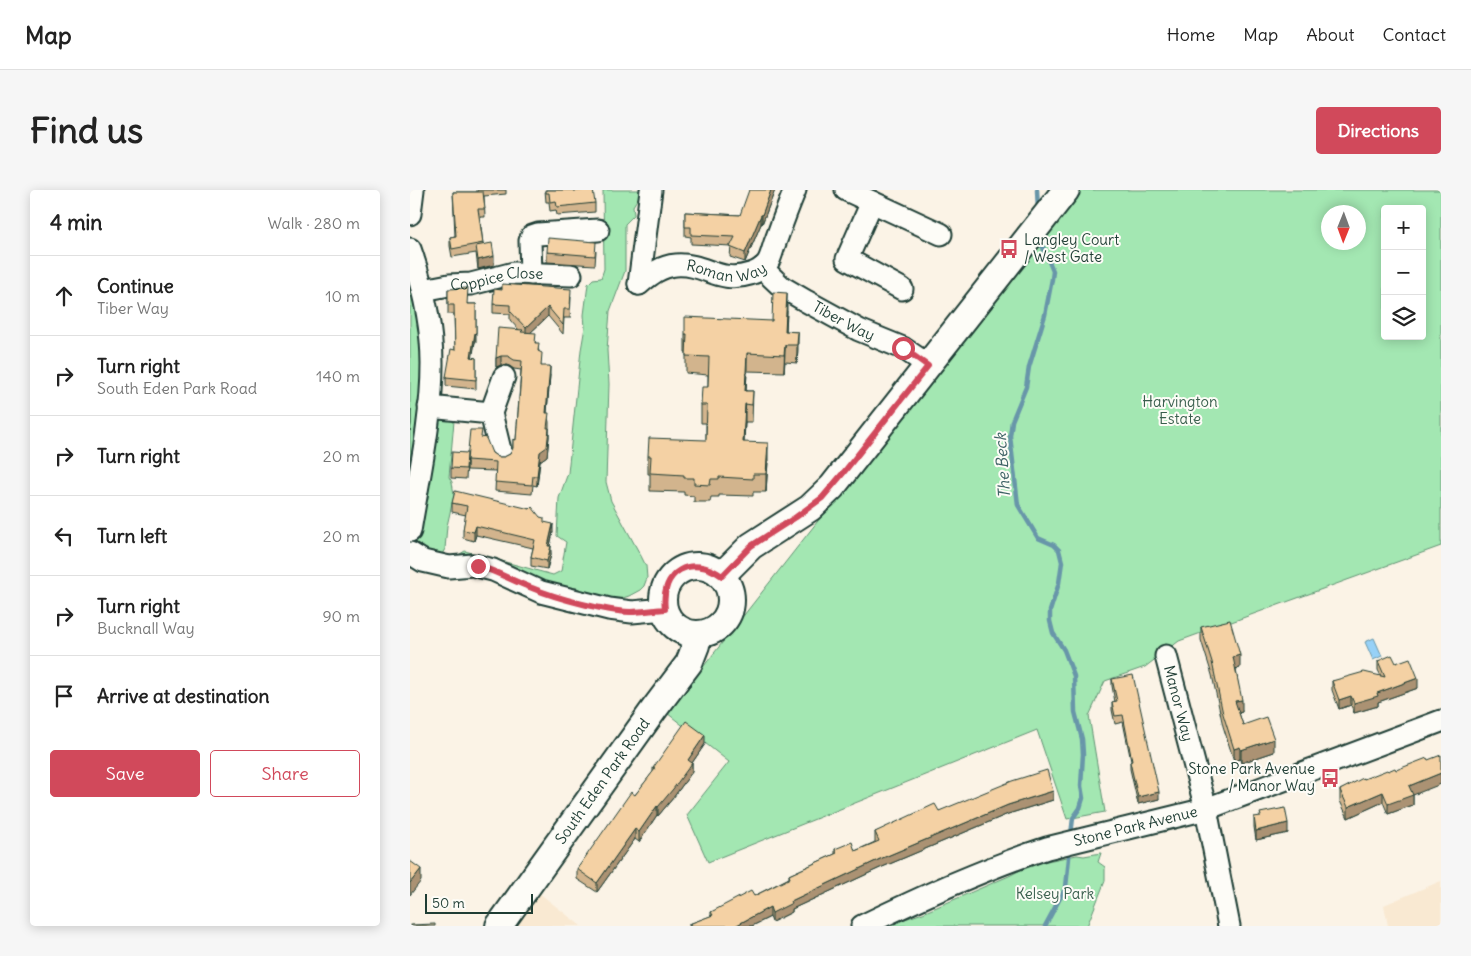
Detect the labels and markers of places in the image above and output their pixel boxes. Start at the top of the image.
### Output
place label: Langley Court / West Gate [1024,230,1119,266]
bus stop icon: Langley Court / West Gate [998,238,1020,260]
place label: Stone Park Avenue / Manor Way [1188,759,1315,795]
bus stop icon: Stone Park Avenue / Manor Way [1319,767,1341,789]

